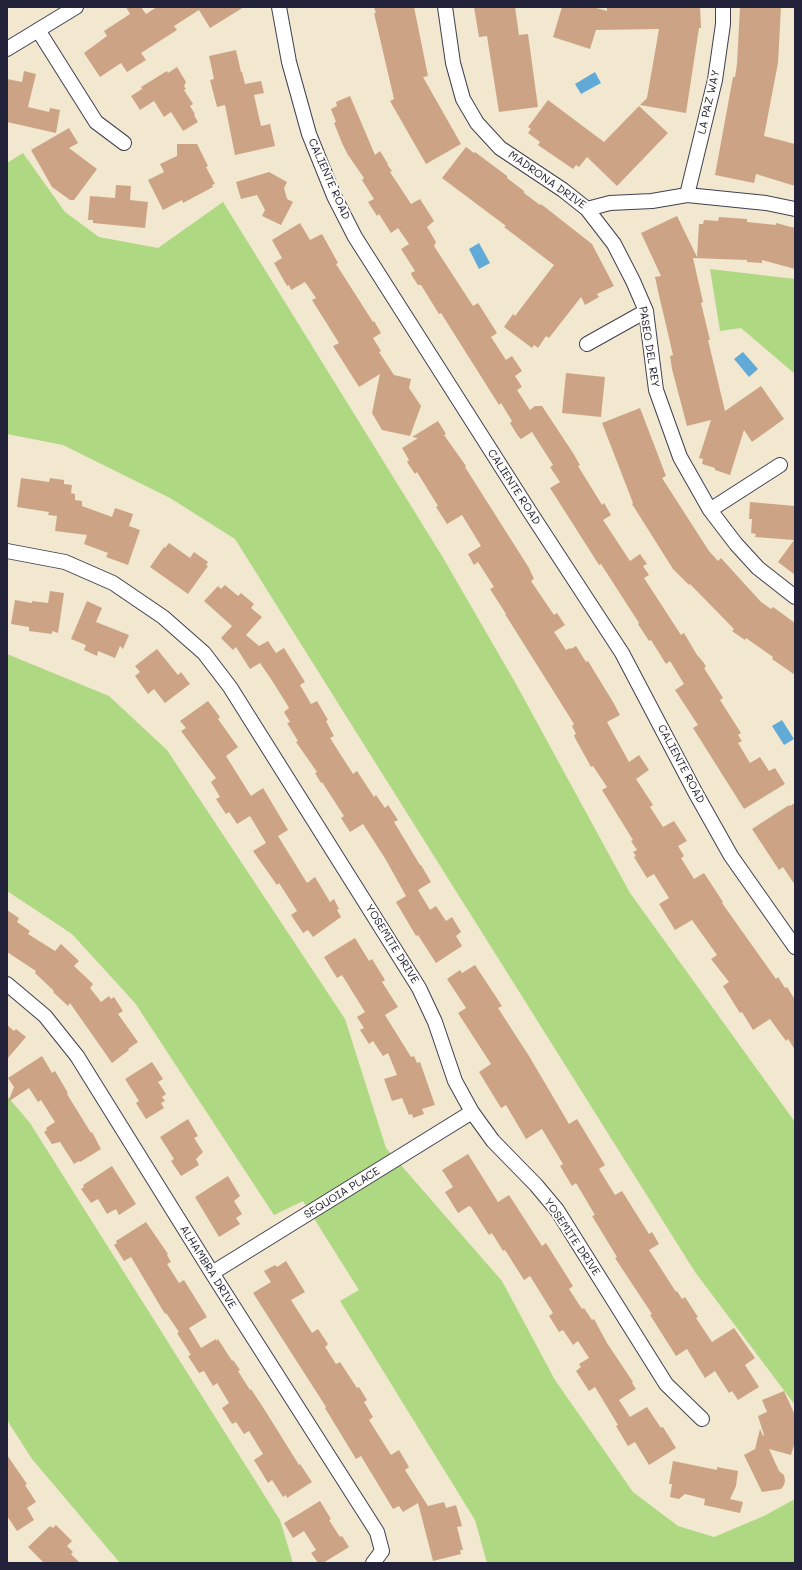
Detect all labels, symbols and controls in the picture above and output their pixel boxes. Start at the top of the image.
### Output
street label: LA PAZ WAY [695,68,723,136]
street label: CALIENTE ROAD [305,136,353,222]
street label: MADRONA DRIVE [506,148,588,212]
street label: PASEO DEL REY [636,306,662,388]
street label: CALIENTE ROAD [485,447,543,527]
street label: CALIENTE ROAD [655,722,707,806]
street label: YOSEMITE DRIVE [362,902,422,986]
street label: SEQUOIA PLACE [302,1164,382,1222]
street label: YOSEMITE DRIVE [541,1196,603,1278]
street label: ALHAMBRA DRIVE [177,1223,239,1311]

